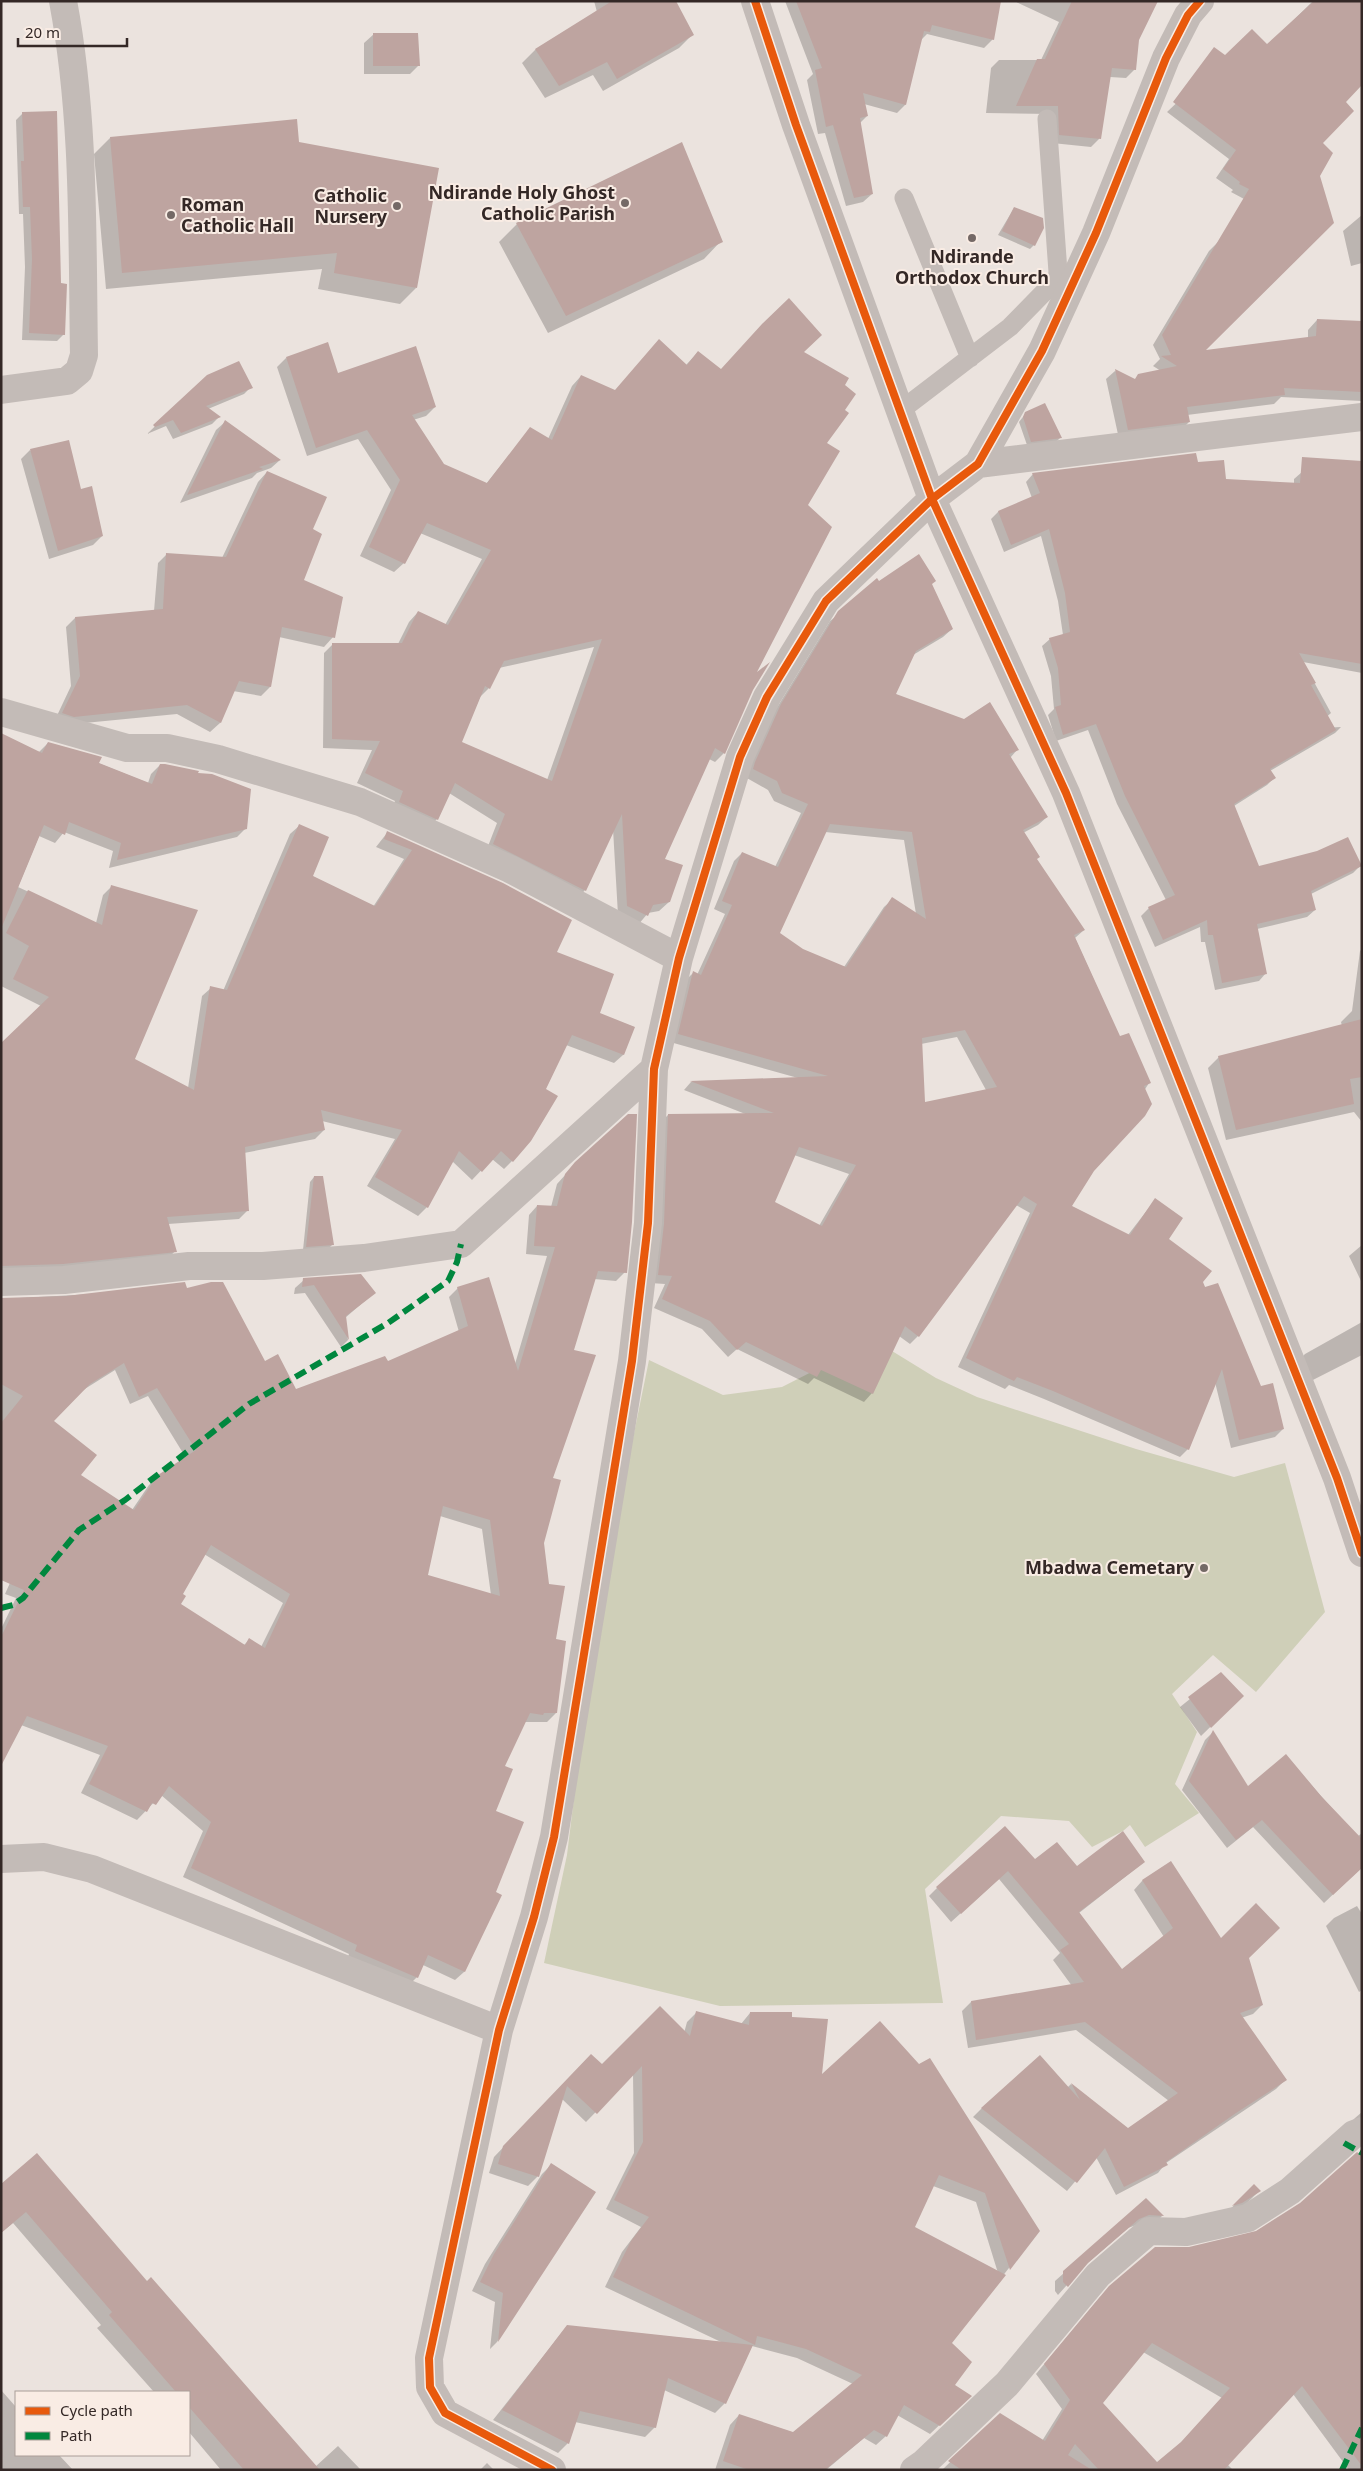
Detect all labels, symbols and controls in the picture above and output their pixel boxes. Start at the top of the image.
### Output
scale bar [18,15,126,47]
text: 20 m [25,22,60,42]
place label: Ndirande Holy Ghost Catholic Parish [428,180,615,225]
place label: Catholic Nursery [314,183,388,228]
place label: Roman Catholic Hall [181,192,294,237]
marker: Ndirande Holy Ghost Catholic Parish [619,197,631,209]
marker: Catholic Nursery [391,200,403,212]
marker: Roman Catholic Hall [165,209,177,221]
marker: Ndirande Orthodox Church [966,232,978,244]
place label: Ndirande Orthodox Church [895,244,1049,289]
place label: Mbadwa Cemetary [1025,1555,1195,1579]
marker: Mbadwa Cemetary [1198,1562,1210,1574]
legend [15,2391,190,2456]
text: Cycle path [60,2400,133,2420]
text: Path [60,2425,92,2445]

